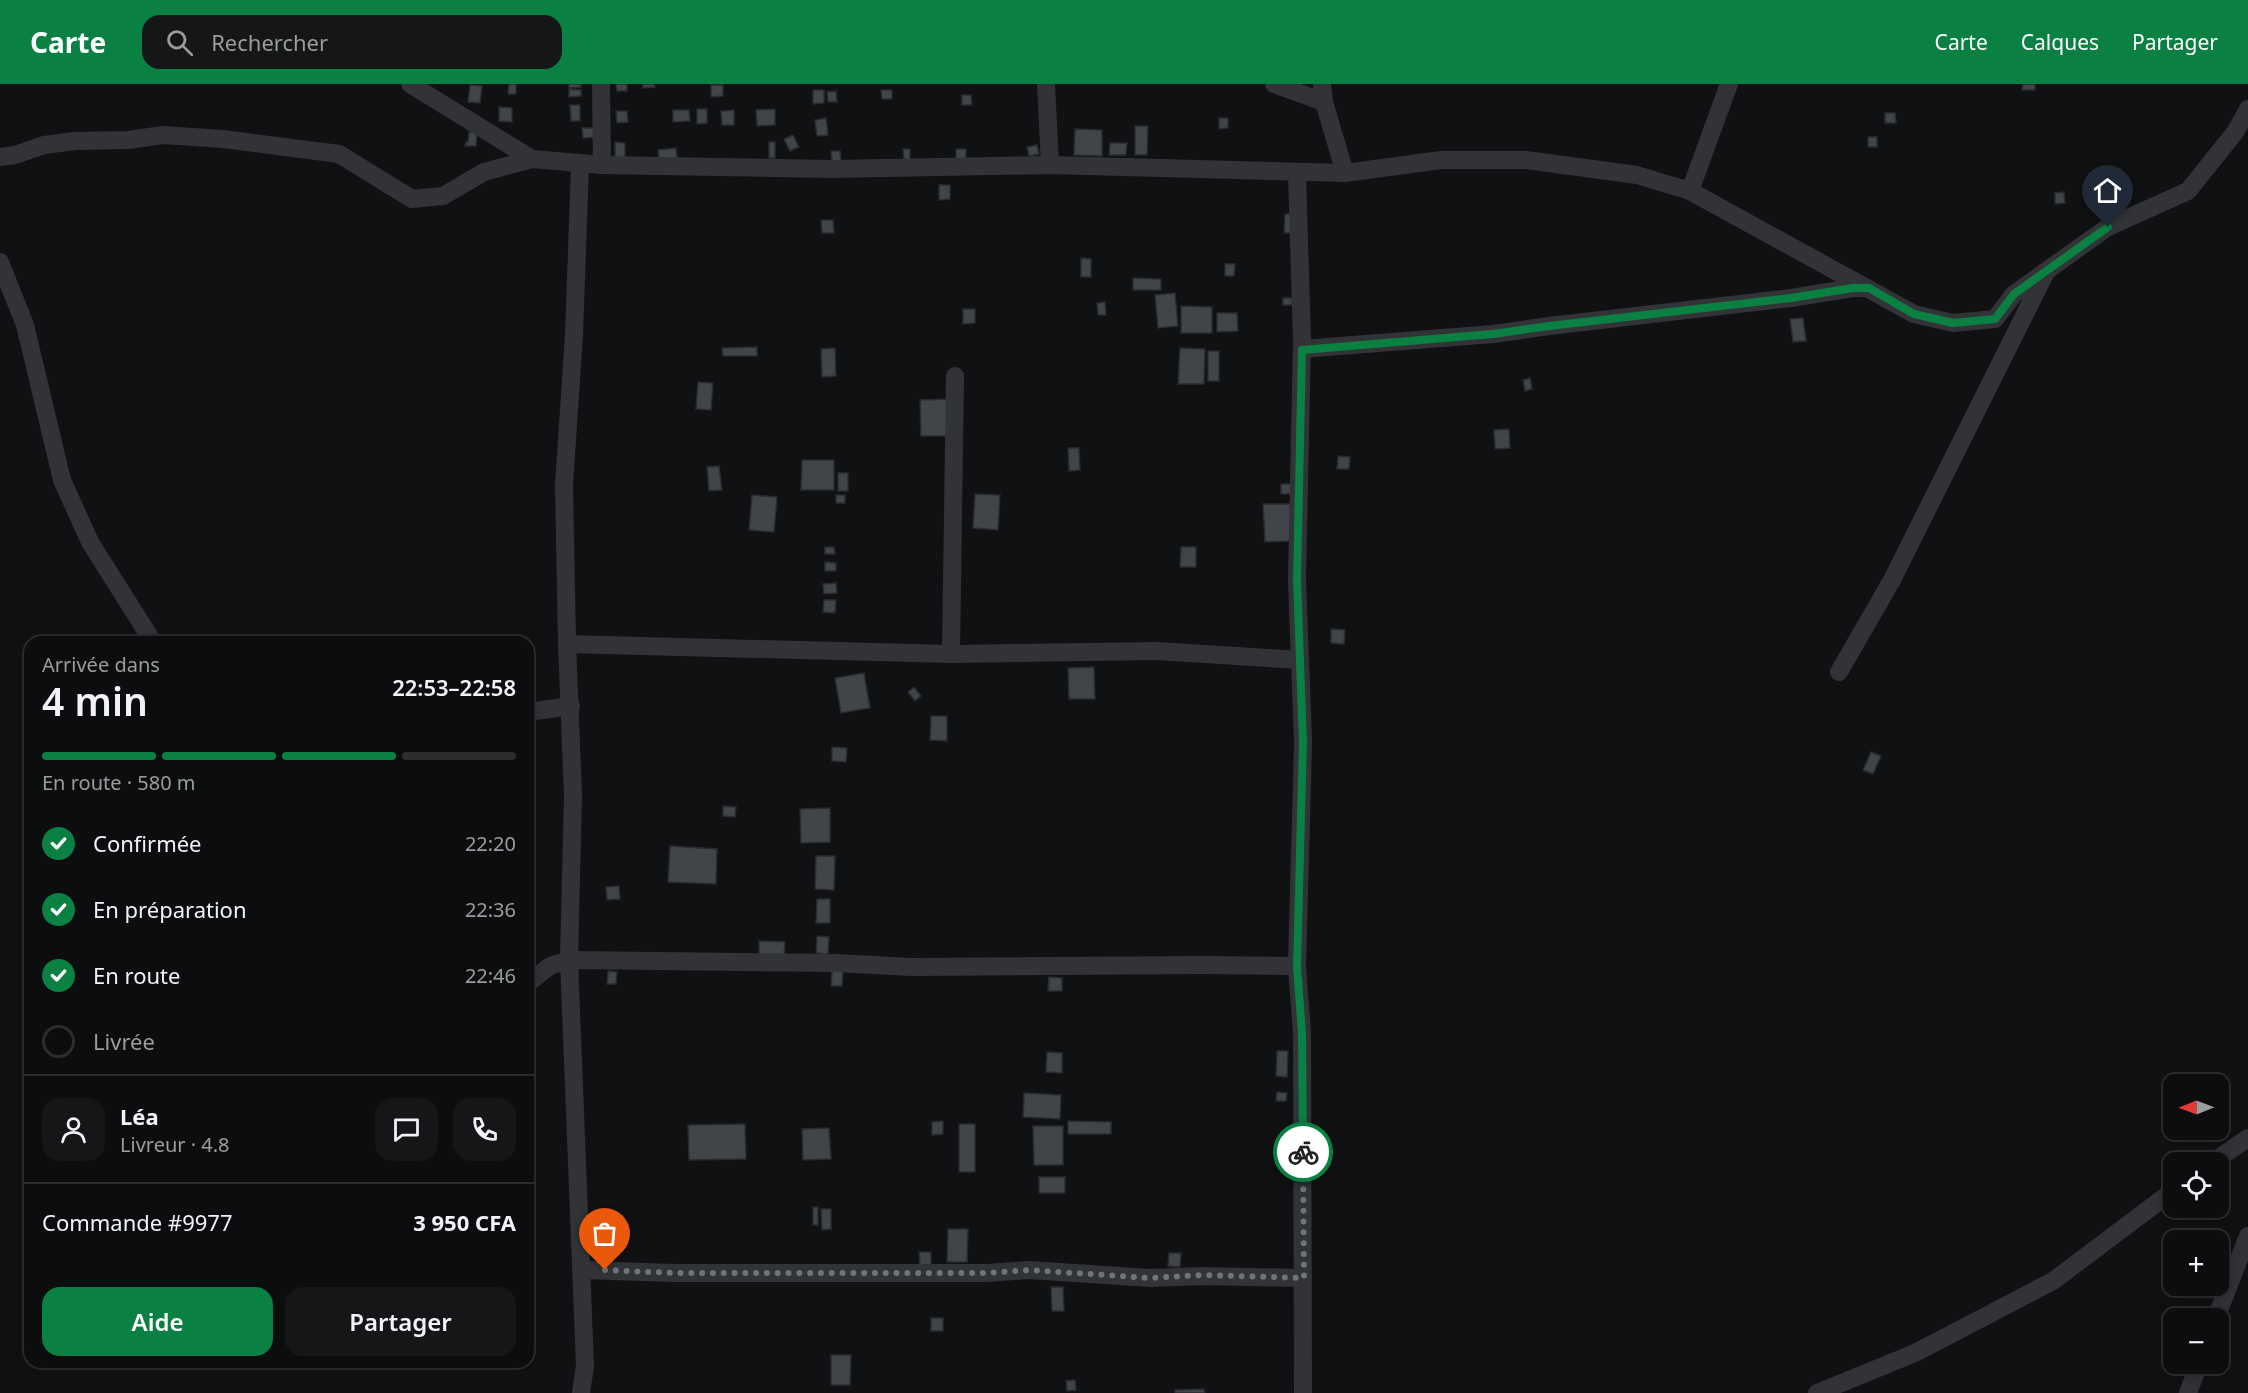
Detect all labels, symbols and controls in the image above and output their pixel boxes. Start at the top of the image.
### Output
search box [142,15,562,69]
text: Carte [30,23,106,61]
icon: search [163,26,196,59]
text: Rechercher [211,27,328,57]
text: Carte [1935,28,1988,56]
text: Calques [2021,28,2099,56]
text: Partager [2132,28,2218,56]
pin [2082,165,2133,227]
icon: home [2091,174,2124,207]
text: Arrivée dans [42,651,160,678]
text: 22:53–22:58 [392,672,516,702]
text: 4 min [42,674,148,727]
text: En route · 580 m [42,769,195,796]
icon: check [42,827,75,860]
text: Confirmée [93,828,202,858]
text: 22:20 [465,830,516,857]
icon: check [42,893,75,926]
text: En préparation [93,894,247,924]
text: 22:36 [465,896,516,923]
icon: check [42,959,75,992]
text: En route [93,960,180,990]
text: 22:46 [465,962,516,989]
text: Livrée [93,1026,155,1056]
north arrow [2163,1074,2229,1140]
map controls [2163,1074,2229,1374]
button: person [42,1098,105,1161]
button: chat [375,1098,438,1161]
button: phone [453,1098,516,1161]
text: Léa [120,1101,159,1131]
courier [1273,1122,1333,1182]
text: Livreur · 4.8 [120,1131,230,1158]
icon: bike [1287,1136,1320,1169]
button: locate [2163,1152,2229,1218]
text: Commande #9977 [42,1207,233,1237]
text: 3 950 CFA [413,1207,516,1237]
pin [579,1208,630,1270]
icon: bag [588,1217,621,1250]
button: + [2163,1230,2229,1296]
button: Aide [42,1287,273,1356]
button: Partager [285,1287,516,1356]
button: − [2163,1308,2229,1374]

